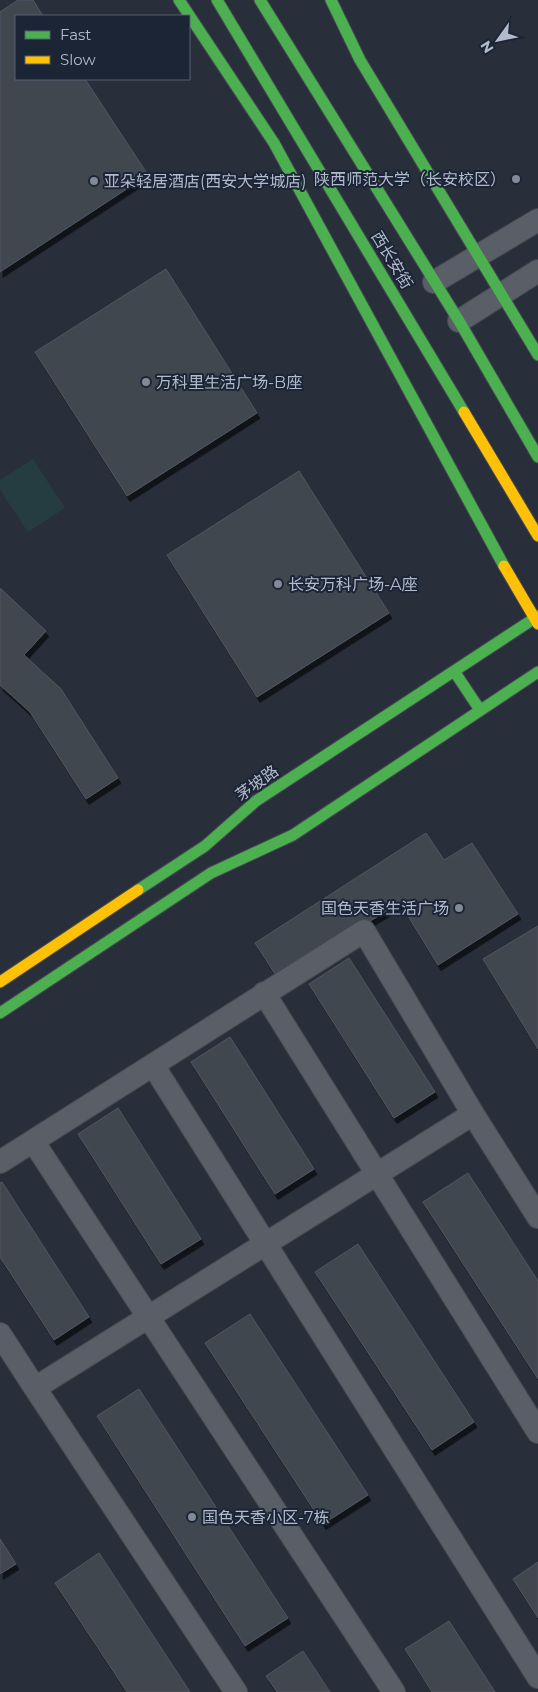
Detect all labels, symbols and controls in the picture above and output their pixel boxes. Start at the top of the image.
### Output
legend [15,15,190,80]
north arrow [473,15,523,65]
text: Fast [60,25,91,44]
text: N [476,37,498,57]
text: Slow [60,50,96,69]
place label: 陕西师范大学（长安校区） [314,170,506,189]
place label: 亚朵轻居酒店(西安大学城店) [104,172,307,191]
marker: 陕西师范大学（长安校区） [510,173,522,185]
marker: 亚朵轻居酒店(西安大学城店) [88,175,100,187]
street label: 西长安街 [367,228,417,292]
place label: 万科里生活广场-B座 [156,373,302,392]
marker: 万科里生活广场-B座 [140,376,152,388]
place label: 长安万科广场-A座 [288,575,418,594]
marker: 长安万科广场-A座 [272,578,284,590]
street label: 茅坡路 [232,761,282,805]
place label: 国色天香生活广场 [321,899,449,918]
marker: 国色天香生活广场 [453,902,465,914]
place label: 国色天香小区-7栋 [202,1508,329,1527]
marker: 国色天香小区-7栋 [186,1511,198,1523]

